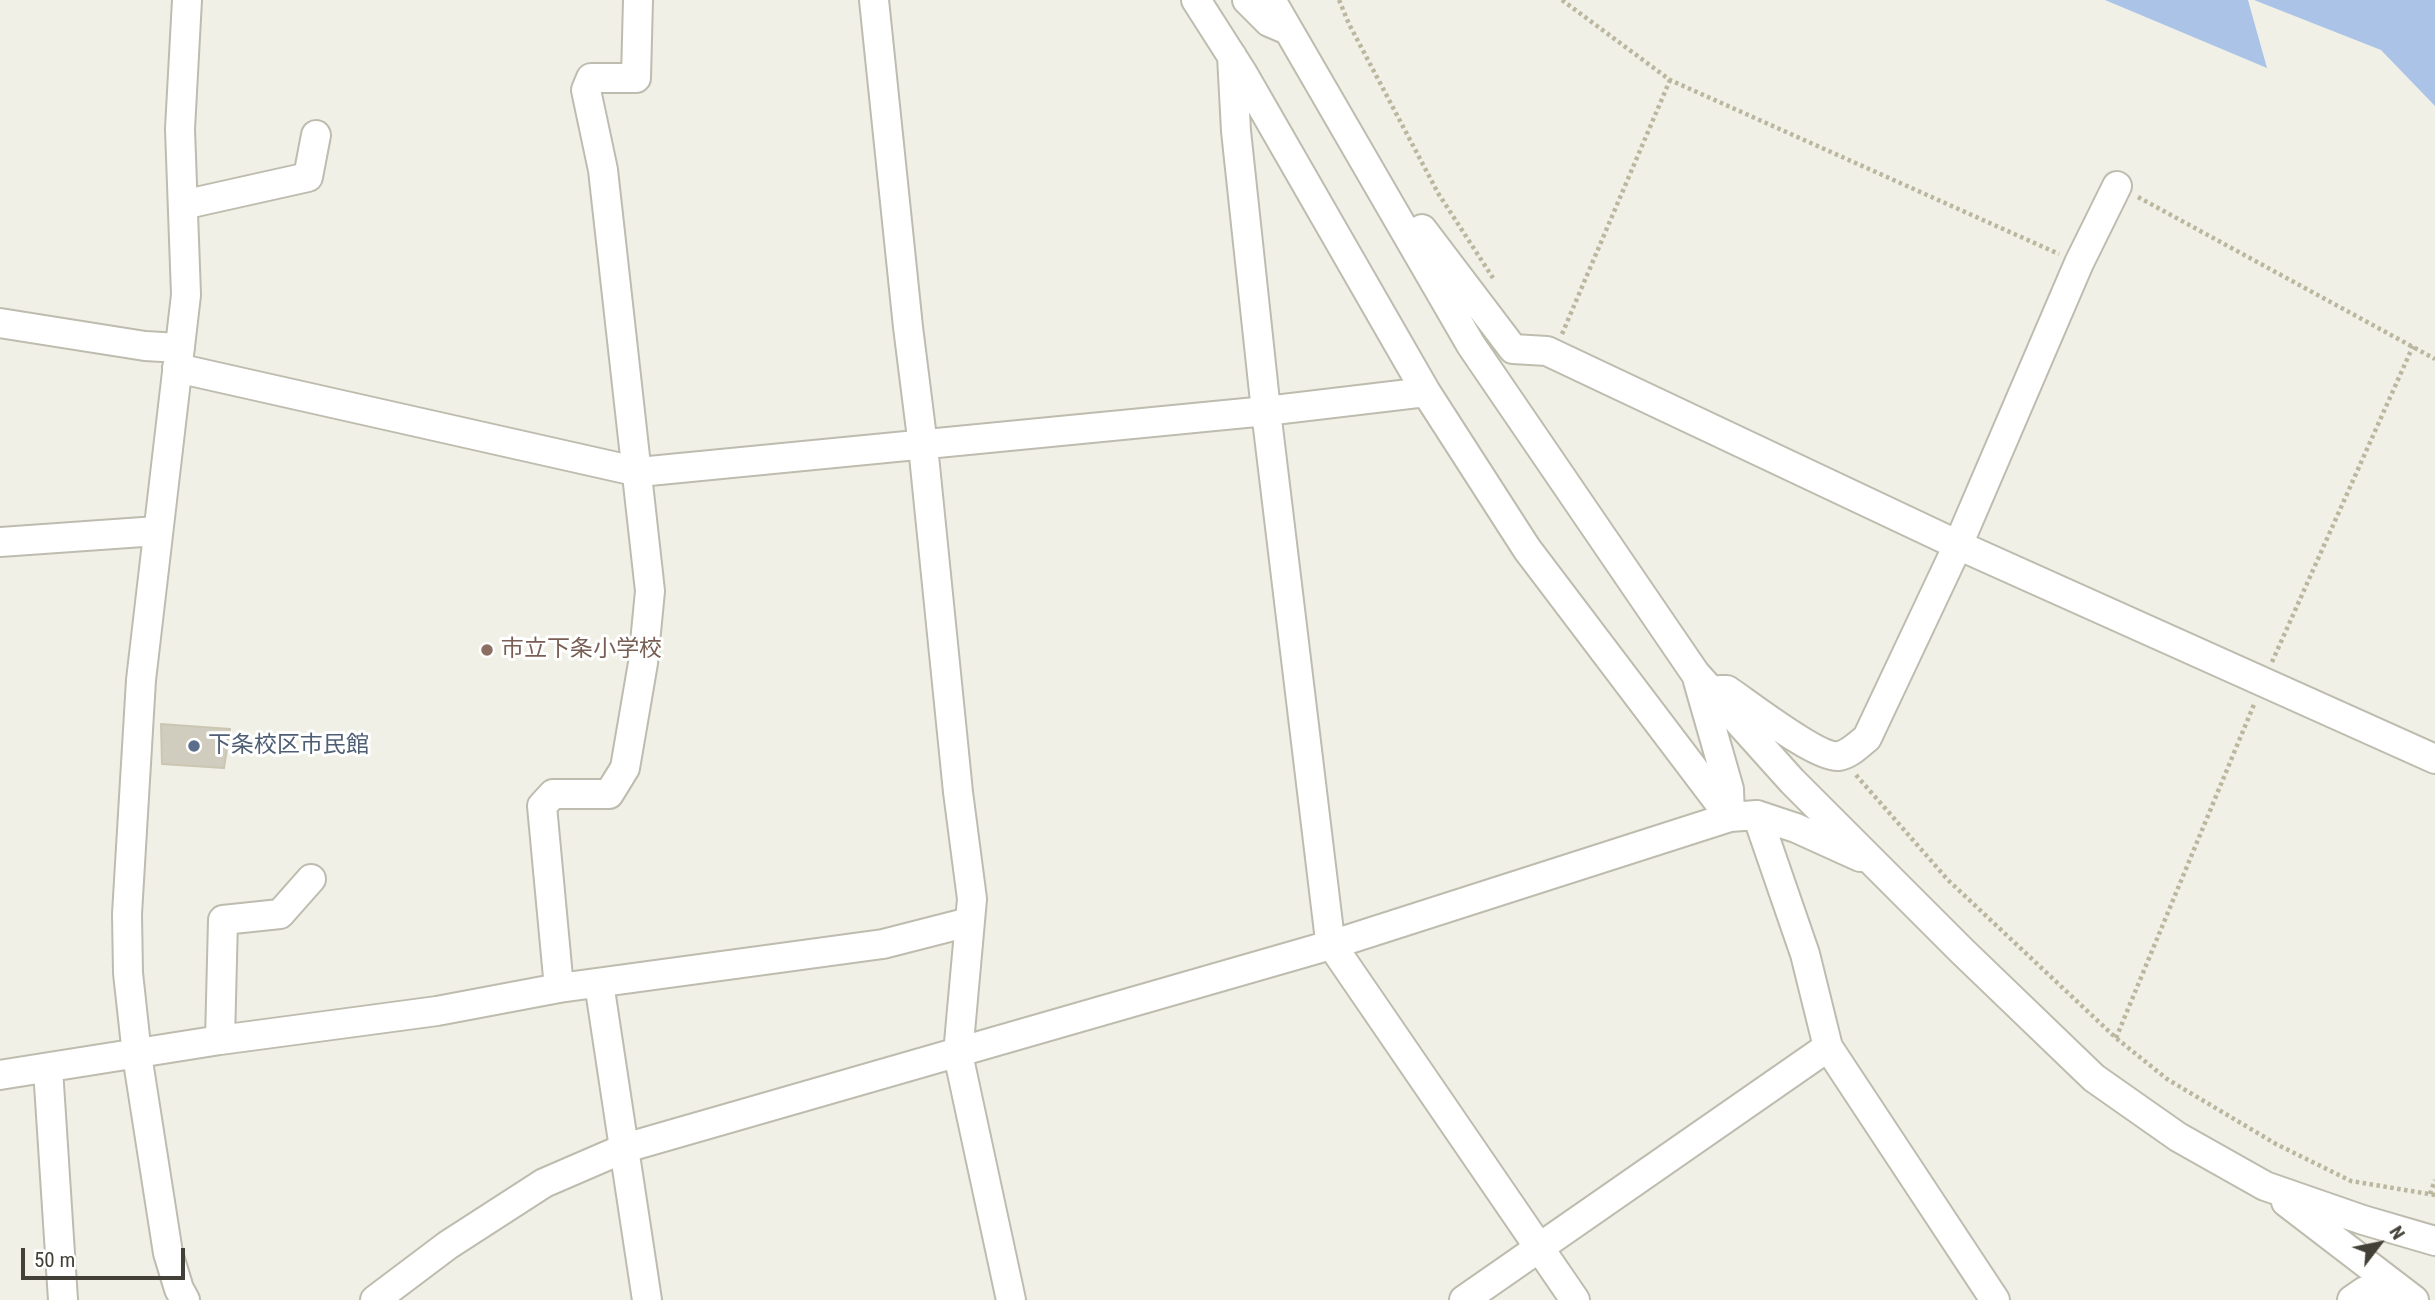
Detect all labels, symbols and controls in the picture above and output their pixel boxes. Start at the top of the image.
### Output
place label: 市立下条小学校 [501,636,662,664]
marker: 市立下条小学校 [479,642,495,658]
place label: 下条校区市民館 [208,732,369,760]
marker: 下条校区市民館 [186,738,202,754]
north arrow [2344,1209,2414,1279]
text: N [2384,1222,2410,1244]
scale bar [24,1234,189,1278]
text: 50 m [34,1248,75,1272]

